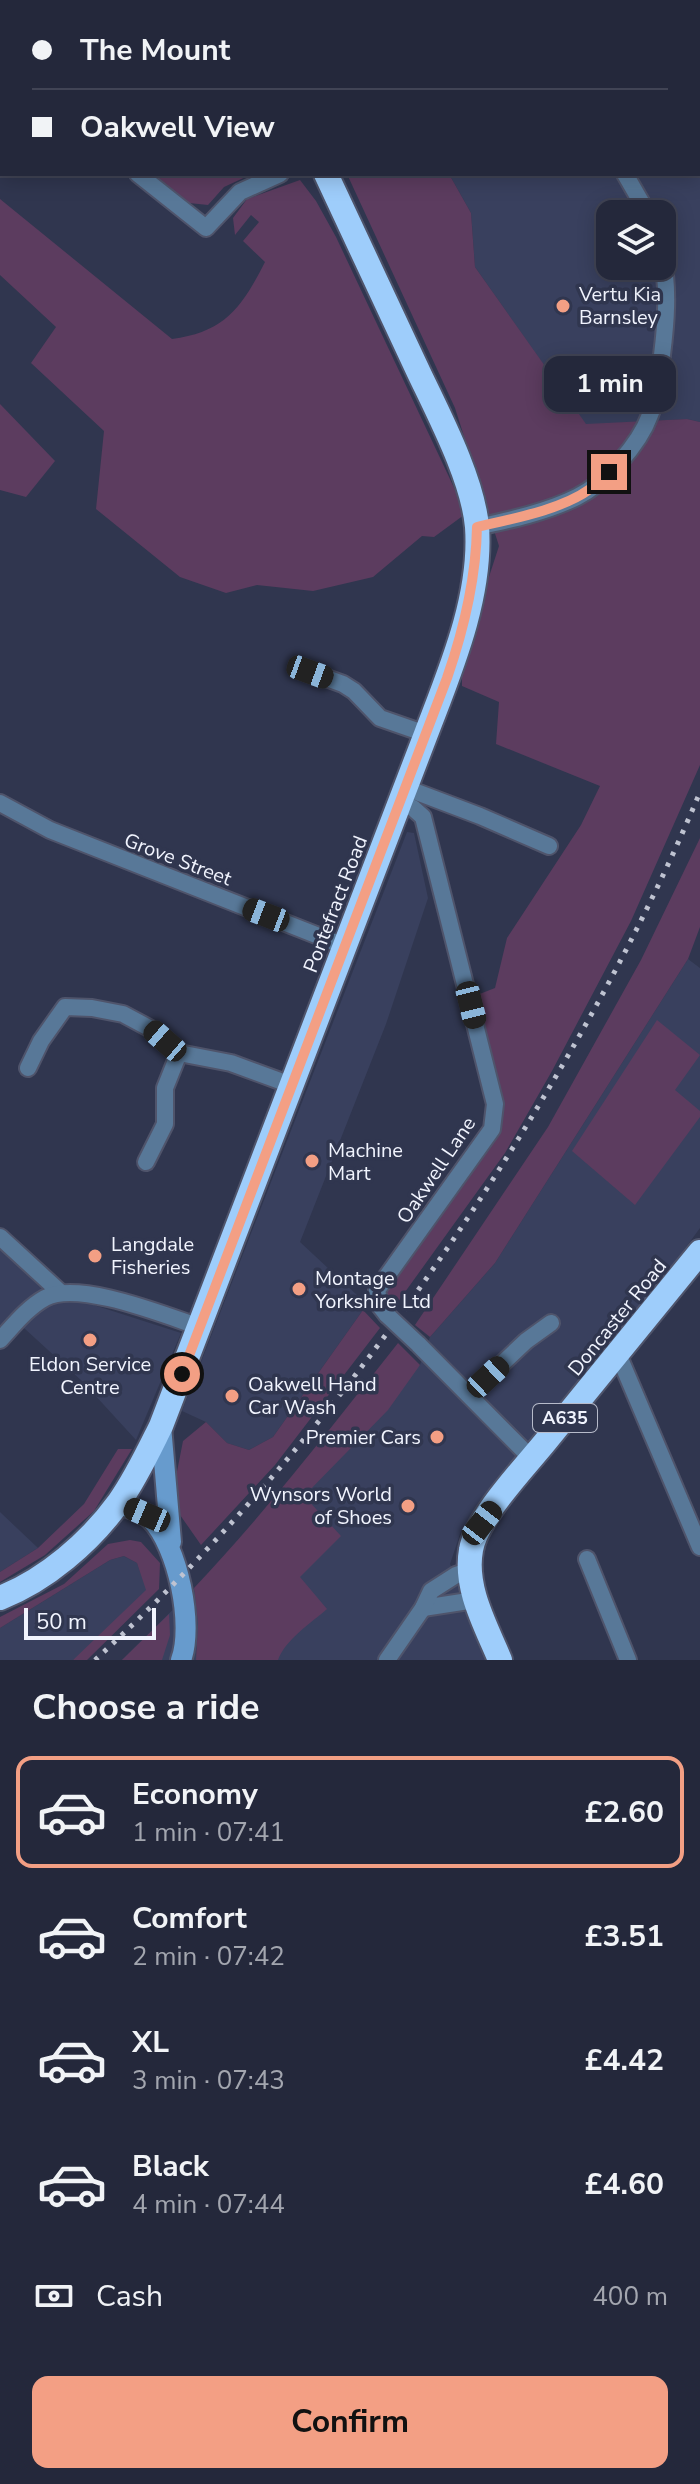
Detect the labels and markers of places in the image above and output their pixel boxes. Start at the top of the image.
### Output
place label: Vertu Kia Barnsley [578,281,661,331]
marker: Vertu Kia Barnsley [554,297,572,315]
place label: Machine Mart [328,1137,403,1187]
marker: Machine Mart [303,1152,321,1170]
place label: Langdale Fisheries [111,1231,194,1281]
marker: Langdale Fisheries [86,1247,104,1265]
place label: Montage Yorkshire Ltd [314,1265,431,1315]
marker: Montage Yorkshire Ltd [290,1280,308,1298]
marker: Eldon Service Centre [81,1331,99,1349]
place label: Eldon Service Centre [29,1351,151,1401]
place label: Oakwell Hand Car Wash [248,1371,377,1421]
marker: Oakwell Hand Car Wash [223,1387,241,1405]
place label: Premier Cars [306,1424,421,1451]
marker: Premier Cars [428,1428,446,1446]
place label: Wynsors World of Shoes [250,1481,392,1531]
marker: Wynsors World of Shoes [399,1497,417,1515]

